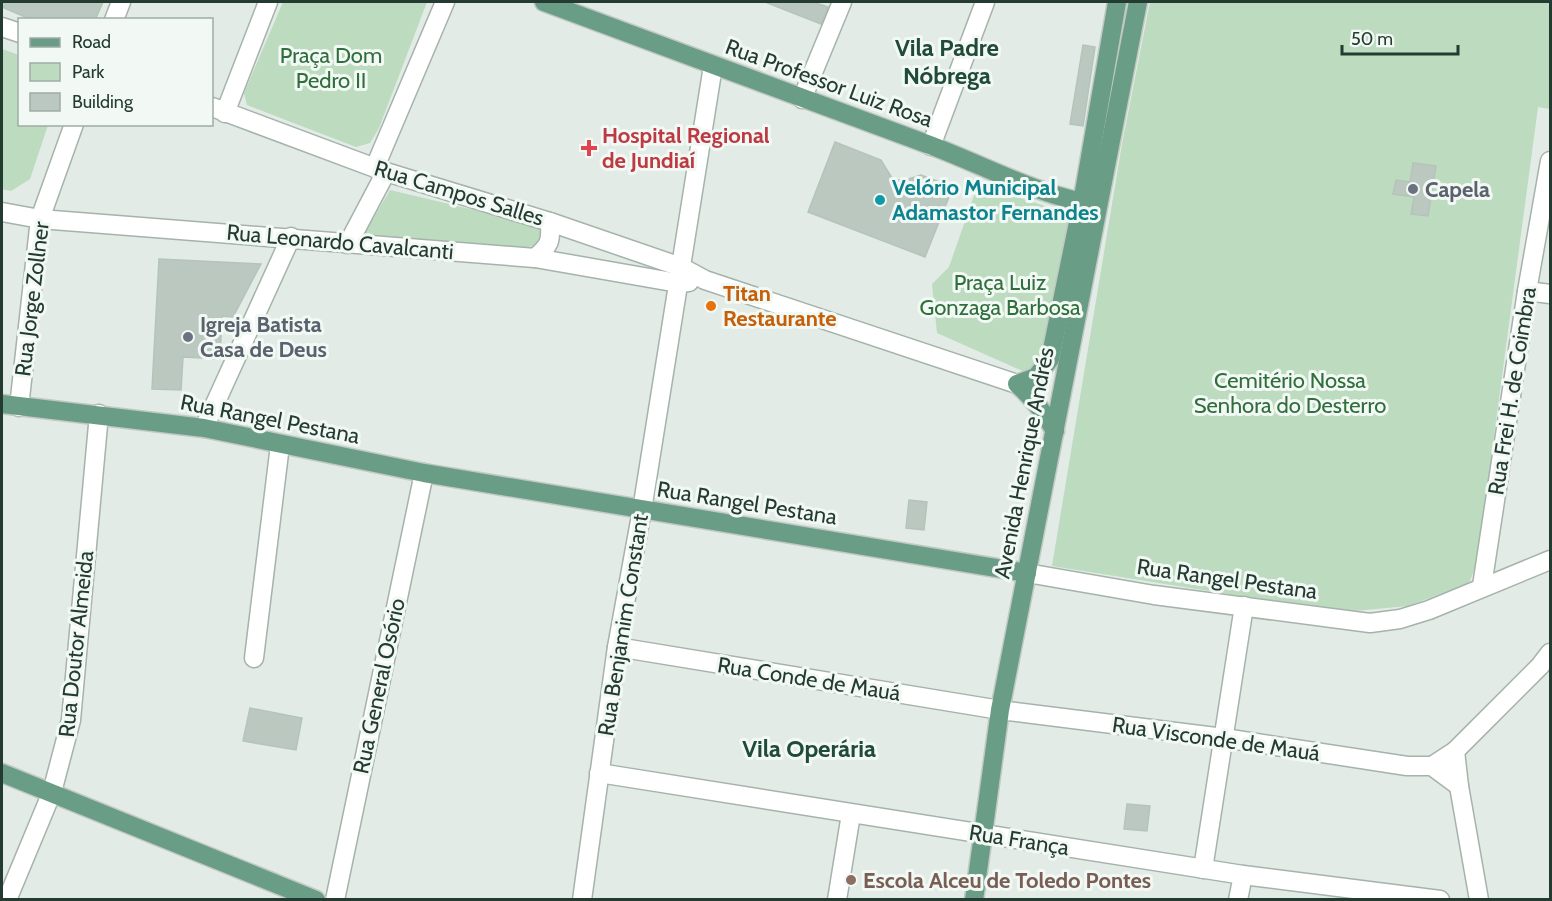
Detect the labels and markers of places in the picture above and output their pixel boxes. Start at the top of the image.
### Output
place label: Hospital Regional de Jundiaí [602,122,770,174]
marker: Hospital Regional de Jundiaí [580,139,598,157]
place label: Velório Municipal Adamastor Fernandes [892,174,1099,226]
place label: Capela [1425,176,1490,203]
marker: Capela [1406,182,1420,196]
marker: Velório Municipal Adamastor Fernandes [873,193,887,207]
place label: Titan Restaurante [723,280,837,332]
marker: Titan Restaurante [704,299,718,313]
place label: Igreja Batista Casa de Deus [200,311,327,363]
marker: Igreja Batista Casa de Deus [181,330,195,344]
place label: Escola Alceu de Toledo Pontes [863,867,1151,894]
marker: Escola Alceu de Toledo Pontes [844,873,858,887]

